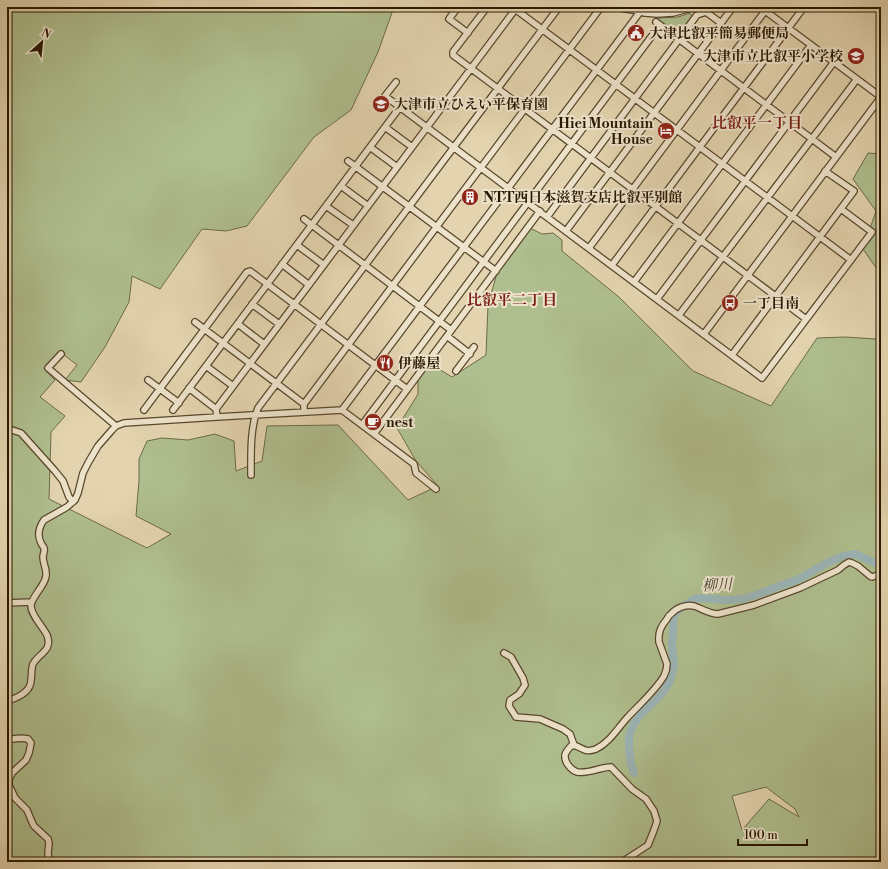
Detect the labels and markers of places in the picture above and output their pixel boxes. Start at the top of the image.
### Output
public building icon: 大津比叡平簡易郵便局 [626,23,646,43]
place label: 大津比叡平簡易郵便局 [649,25,789,43]
school or university icon: 大津市立比叡平小学校 [846,46,866,66]
place label: 大津市立比叡平小学校 [703,48,843,66]
school or university icon: 大津市立ひえい平保育園 [371,94,391,114]
place label: 大津市立ひえい平保育園 [394,96,548,114]
place label: Hiei Mountain House [558,115,653,149]
hotel icon: Hiei Mountain House [656,121,676,141]
building icon: NTT西日本滋賀支店比叡平別館 [460,187,480,207]
place label: NTT西日本滋賀支店比叡平別館 [483,189,682,207]
bus stop icon: 一丁目南 [720,293,740,313]
place label: 一丁目南 [743,295,799,313]
restaurant icon: 伊藤屋 [375,353,395,373]
place label: 伊藤屋 [398,355,440,373]
cafe icon: nest [363,412,383,432]
place label: nest [386,414,414,432]

